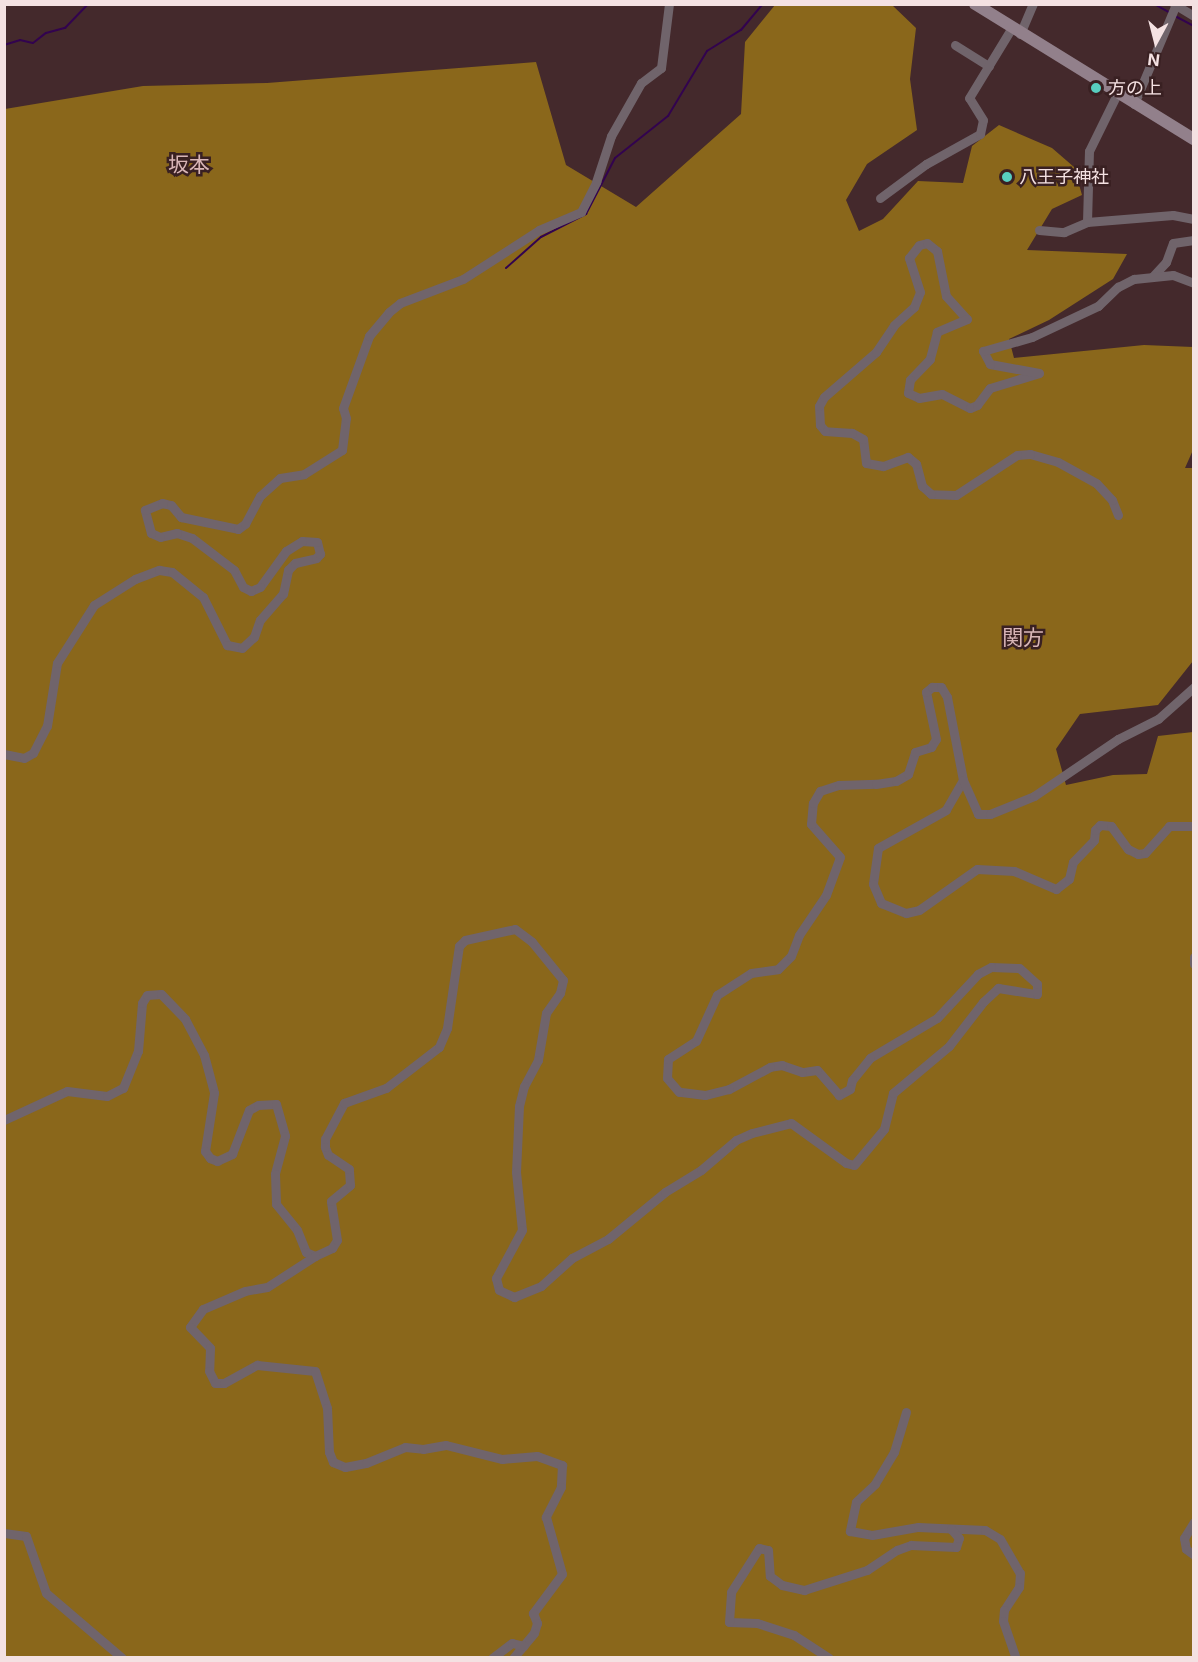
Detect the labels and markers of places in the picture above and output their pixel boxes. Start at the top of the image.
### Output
place label: 方の上 [1108,77,1162,99]
marker: 方の上 [1089,81,1103,95]
place label: 八王子神社 [1019,166,1109,188]
marker: 八王子神社 [1000,170,1014,184]

